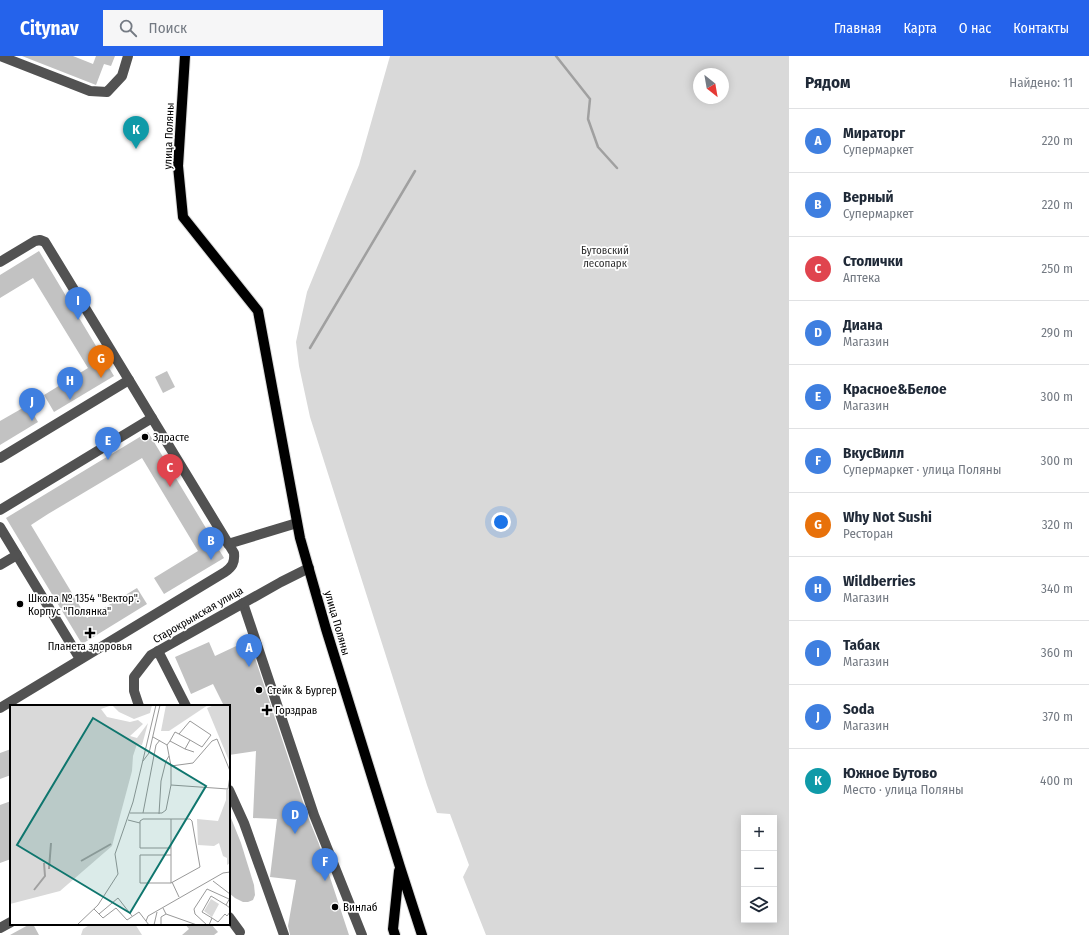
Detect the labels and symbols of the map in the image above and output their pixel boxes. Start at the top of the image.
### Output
north arrow [693,68,729,104]
street label: улица Поляны [161,102,177,170]
pin: K [123,116,149,149]
park label: Бутовский лесопарк [581,244,629,270]
pin: I [65,287,91,320]
pin: G [88,345,114,378]
pin: H [57,367,83,400]
pin: J [19,388,45,421]
pin: E [95,427,121,460]
place label: Здрасте [153,431,189,444]
marker: Здрасте [140,432,150,442]
pin: C [157,454,183,487]
your location [491,512,511,532]
pin: B [198,527,224,560]
street label: Старокрымская улица [151,584,245,646]
street label: улица Поляны [322,589,352,657]
place label: Школа № 1354 "Вектор". Корпус "Полянка" [28,592,139,618]
marker: Школа № 1354 "Вектор". Корпус "Полянка" [15,599,25,609]
marker: Планета здоровья [85,628,95,638]
pin: A [236,634,262,667]
place label: Планета здоровья [48,640,132,653]
place label: Стейк & Бургер [267,684,337,697]
marker: Стейк & Бургер [254,685,264,695]
place label: Горздрав [275,704,317,717]
inset map [10,705,230,925]
marker: Горздрав [262,705,272,715]
pin: D [282,801,308,834]
pin: F [312,848,338,881]
place label: Винлаб [343,901,378,914]
marker: Винлаб [330,902,340,912]

